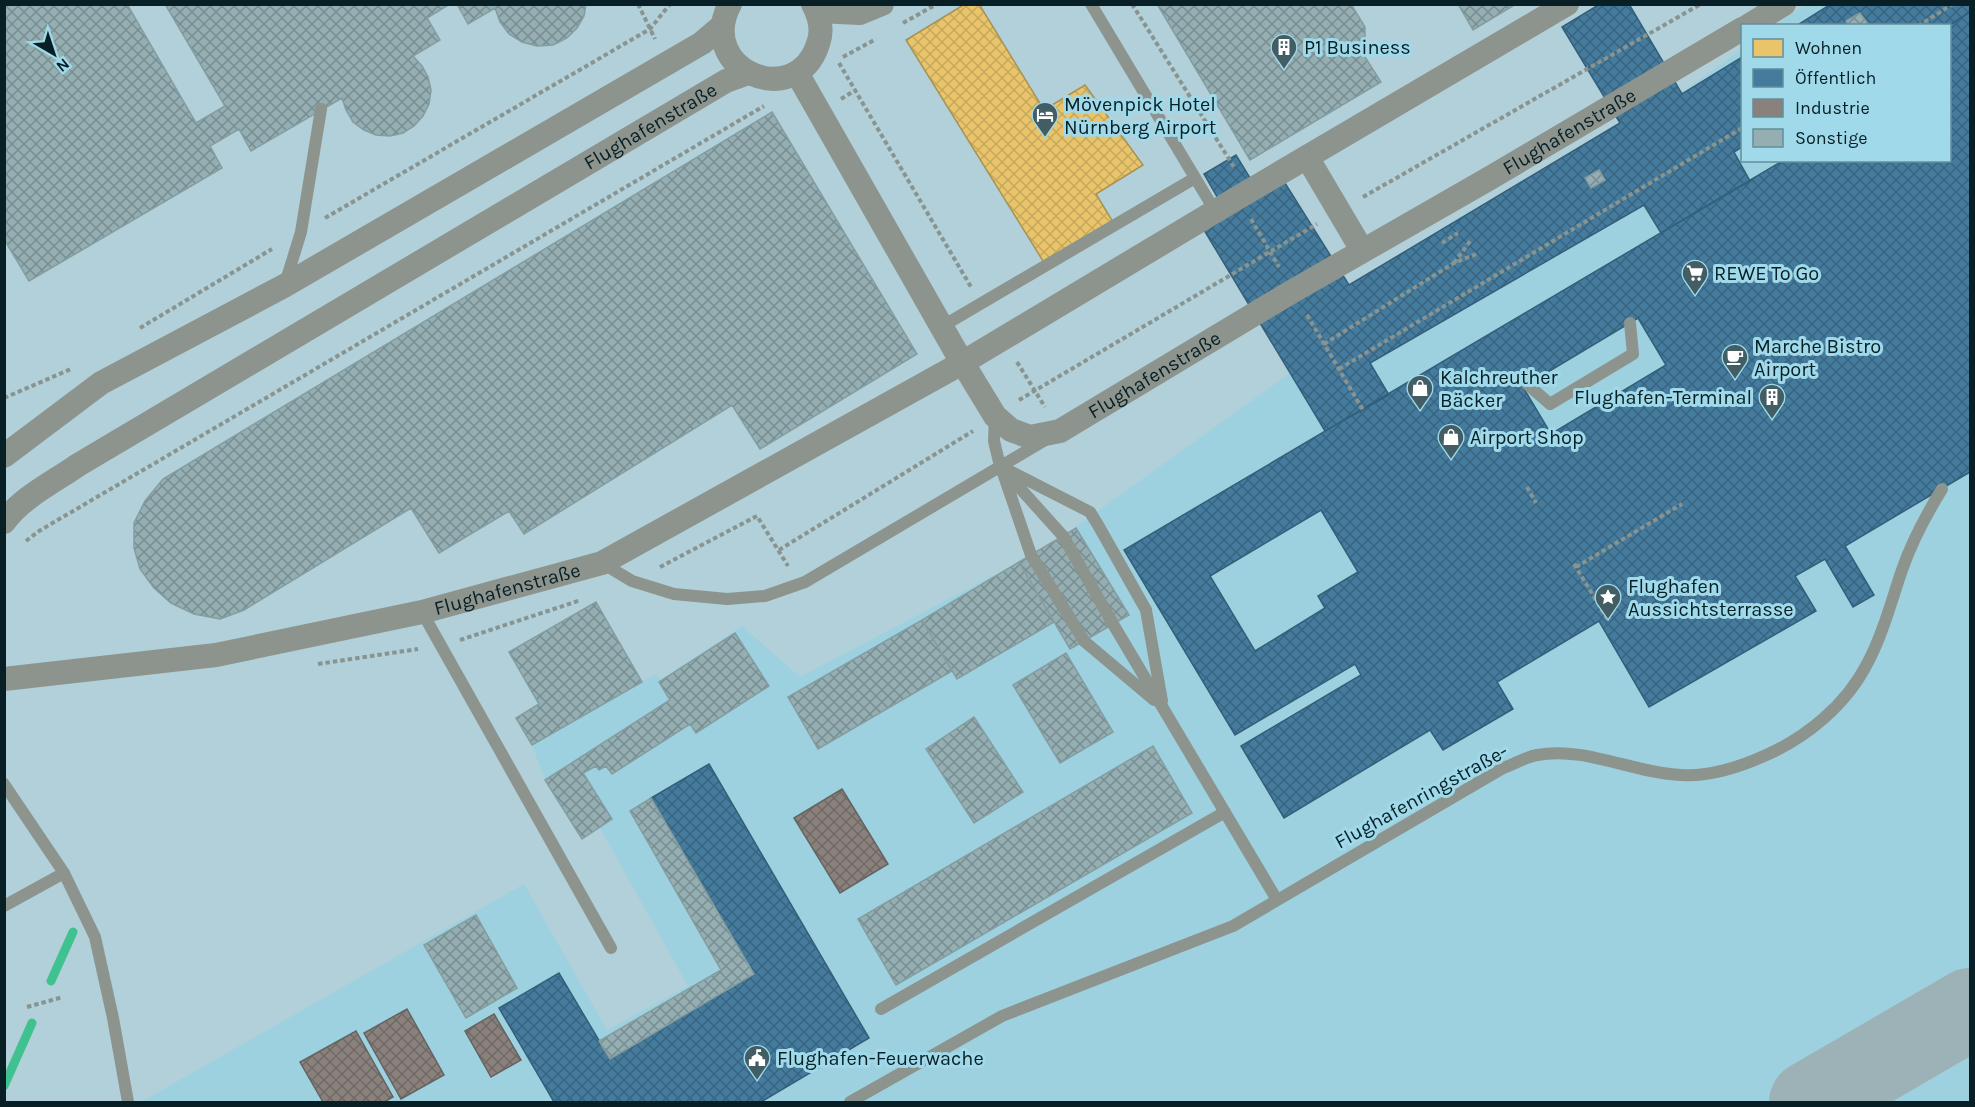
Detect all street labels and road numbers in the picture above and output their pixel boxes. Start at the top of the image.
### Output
street label: Flughafenstraße [580,78,721,175]
street label: Flughafenstraße [1499,83,1640,180]
street label: Flughafenstraße [1084,326,1225,424]
street label: Flughafenstraße [432,558,583,620]
street label: Flughafenringstraße- [1331,739,1512,854]

